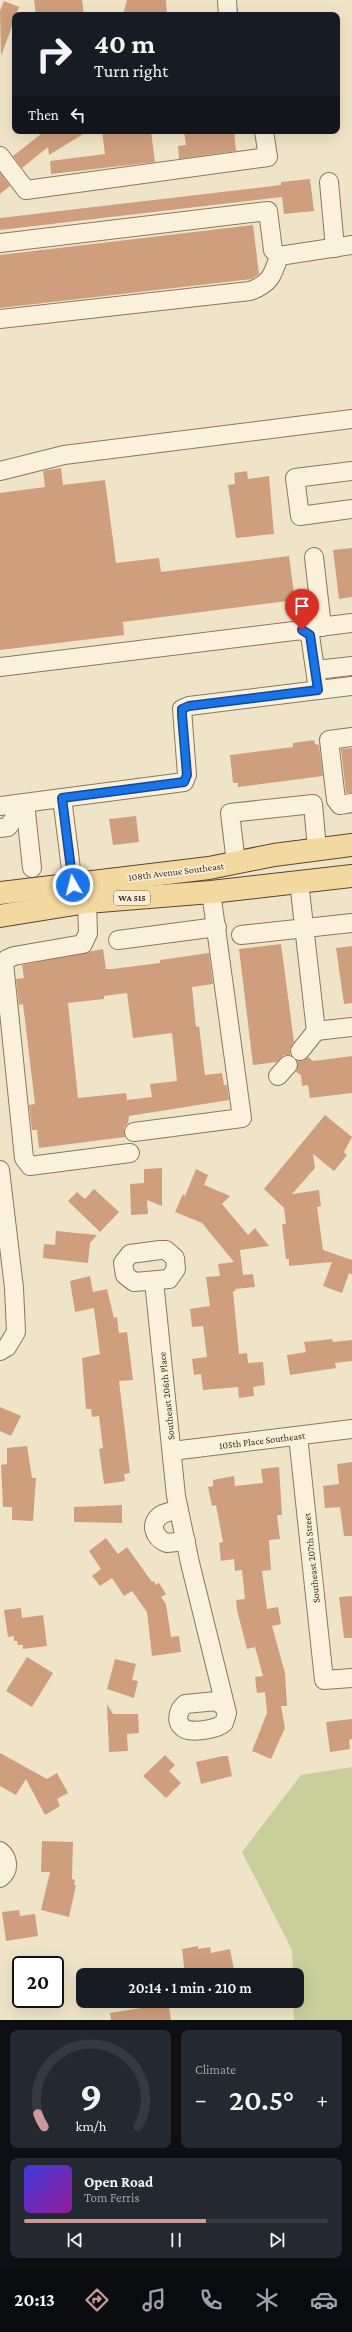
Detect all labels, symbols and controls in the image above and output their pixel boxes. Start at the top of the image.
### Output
icon: right [28,28,80,80]
text: 40 m [94,28,155,59]
text: Turn right [94,61,168,81]
icon: left [67,104,89,126]
text: Then [28,107,59,123]
pin [285,589,319,630]
icon: arrive [291,595,313,617]
street label: 108th Avenue Southeast [128,860,225,883]
position arrow [52,864,94,906]
road number: WA 515 [114,891,150,905]
street label: Southeast 206th Place [156,1351,177,1441]
street label: 105th Place Southeast [218,1430,306,1451]
street label: Southeast 207th Street [301,1512,322,1604]
speed limit sign: 20 [12,1956,64,2008]
text: 20:14 · 1 min · 210 m [128,1980,252,1996]
text: Climate [195,2062,236,2077]
text: 9 [79,2073,102,2119]
text: 20.5° [229,2083,294,2116]
text: − [195,2087,207,2112]
text: + [316,2087,328,2112]
text: km/h [75,2118,106,2134]
text: Open Road [84,2174,153,2190]
text: Tom Ferris [84,2190,139,2205]
icon: previous [64,2229,86,2251]
icon: pause [165,2229,187,2251]
icon: next [266,2229,288,2251]
icon: directions [83,2286,111,2314]
icon: music [140,2286,168,2314]
icon: phone [197,2286,225,2314]
icon: climate [253,2286,281,2314]
icon: car [310,2286,338,2314]
text: 20:13 [14,2290,55,2310]

